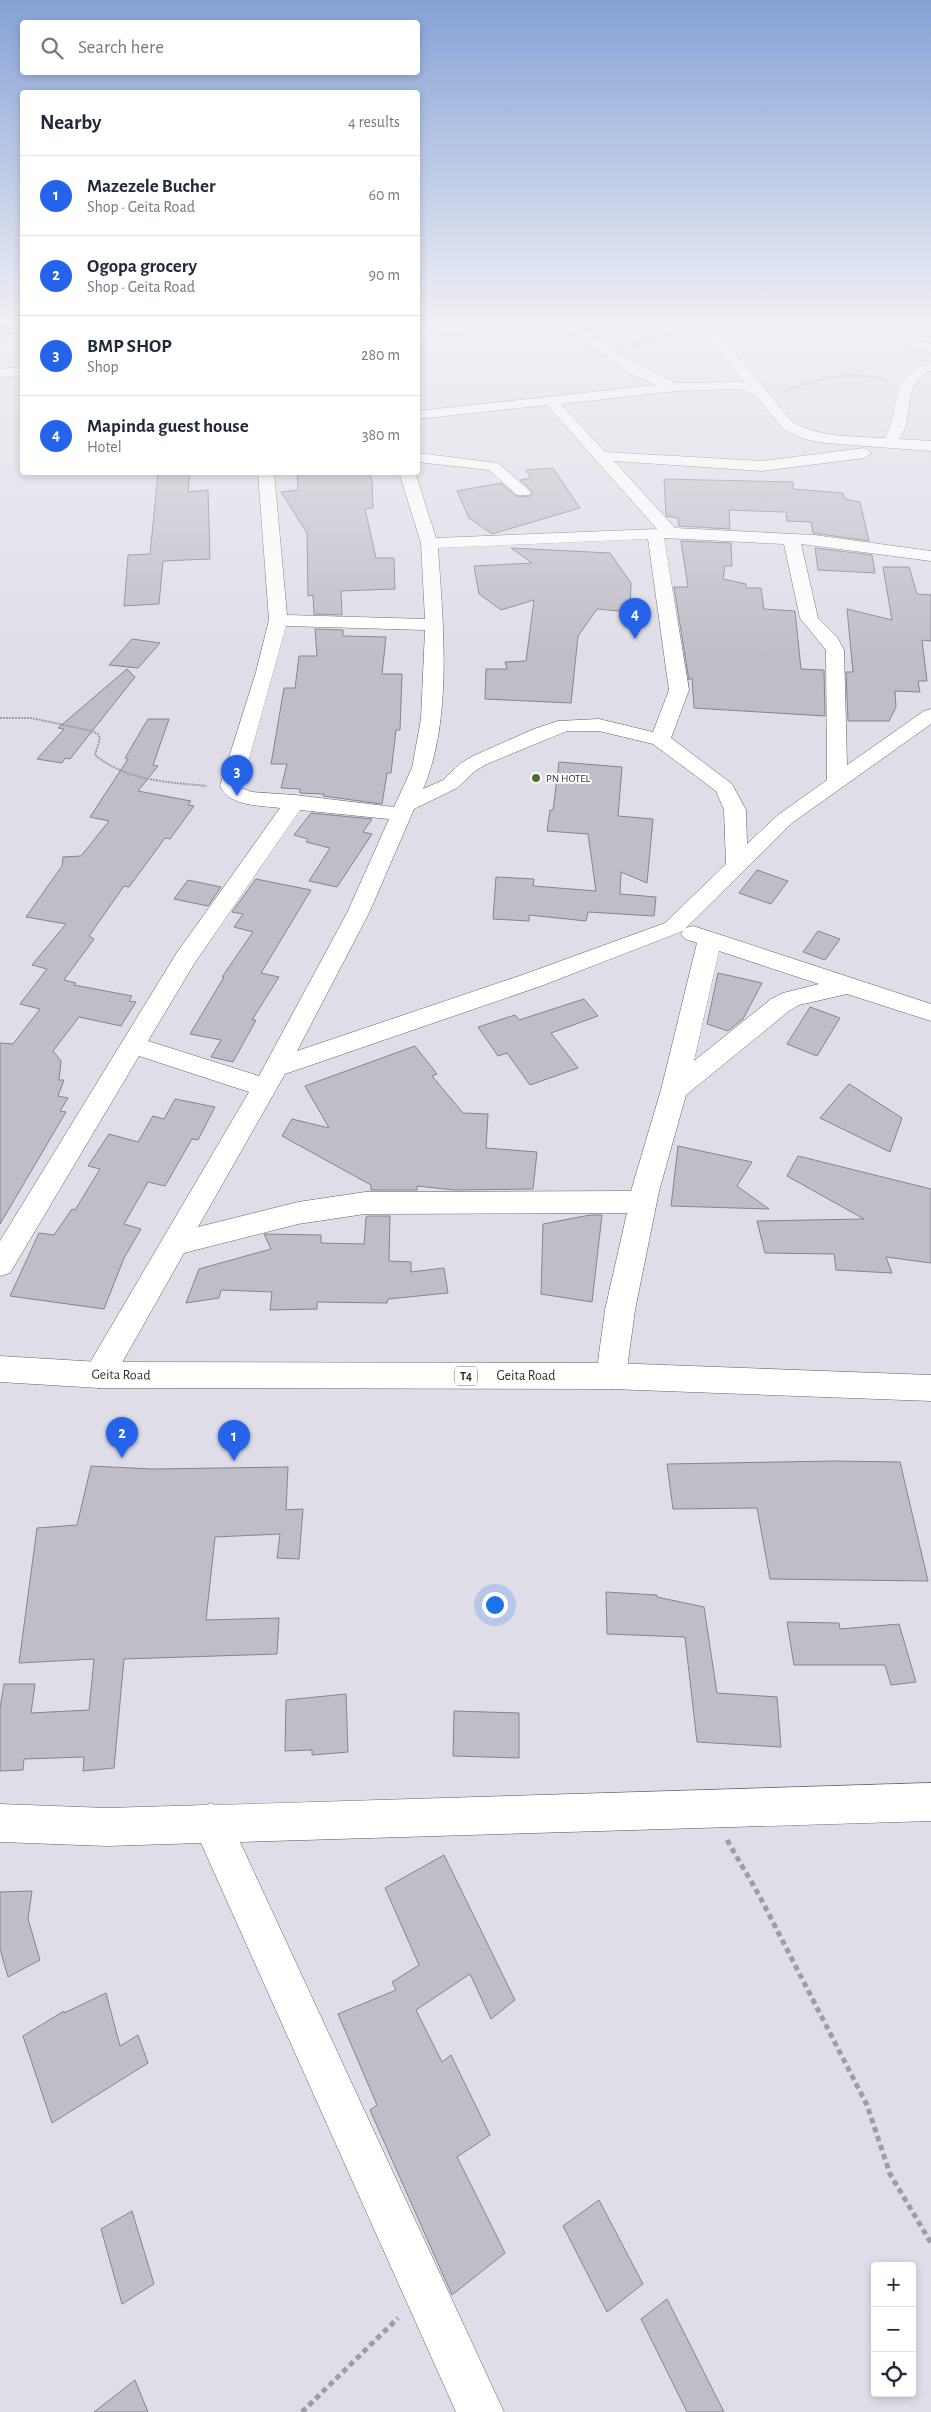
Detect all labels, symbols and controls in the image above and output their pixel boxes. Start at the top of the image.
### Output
search box [20,20,420,75]
icon: search [38,34,66,62]
text: Search here [78,38,164,57]
text: Nearby [40,112,101,133]
text: 4 results [348,114,400,130]
text: Mazezele Bucher [87,177,216,196]
text: 1 [53,187,59,203]
text: 60 m [369,187,400,203]
text: Shop · Geita Road [87,199,195,215]
text: Ogopa grocery [87,257,197,276]
text: 2 [52,267,60,283]
text: 90 m [369,267,400,283]
text: Shop · Geita Road [87,279,195,295]
text: BMP SHOP [87,337,172,356]
text: 3 [53,347,59,363]
text: 280 m [361,347,400,363]
text: Shop [87,359,119,375]
text: Mapinda guest house [87,417,249,436]
text: 4 [52,427,60,443]
text: 380 m [362,427,400,443]
text: Hotel [87,439,122,455]
pin: 4 [619,598,651,639]
pin: 3 [221,755,253,796]
marker: PN HOTEL [530,772,542,784]
place label: PN HOTEL [546,773,591,784]
road number: T4 [455,1366,477,1385]
street label: Geita Road [91,1367,151,1383]
street label: Geita Road [496,1369,556,1383]
pin: 2 [106,1417,138,1458]
pin: 1 [218,1420,250,1461]
your location [482,1592,508,1618]
map controls [871,2262,916,2397]
button: + [871,2262,916,2307]
button: − [871,2307,916,2352]
button: locate [871,2352,916,2397]

